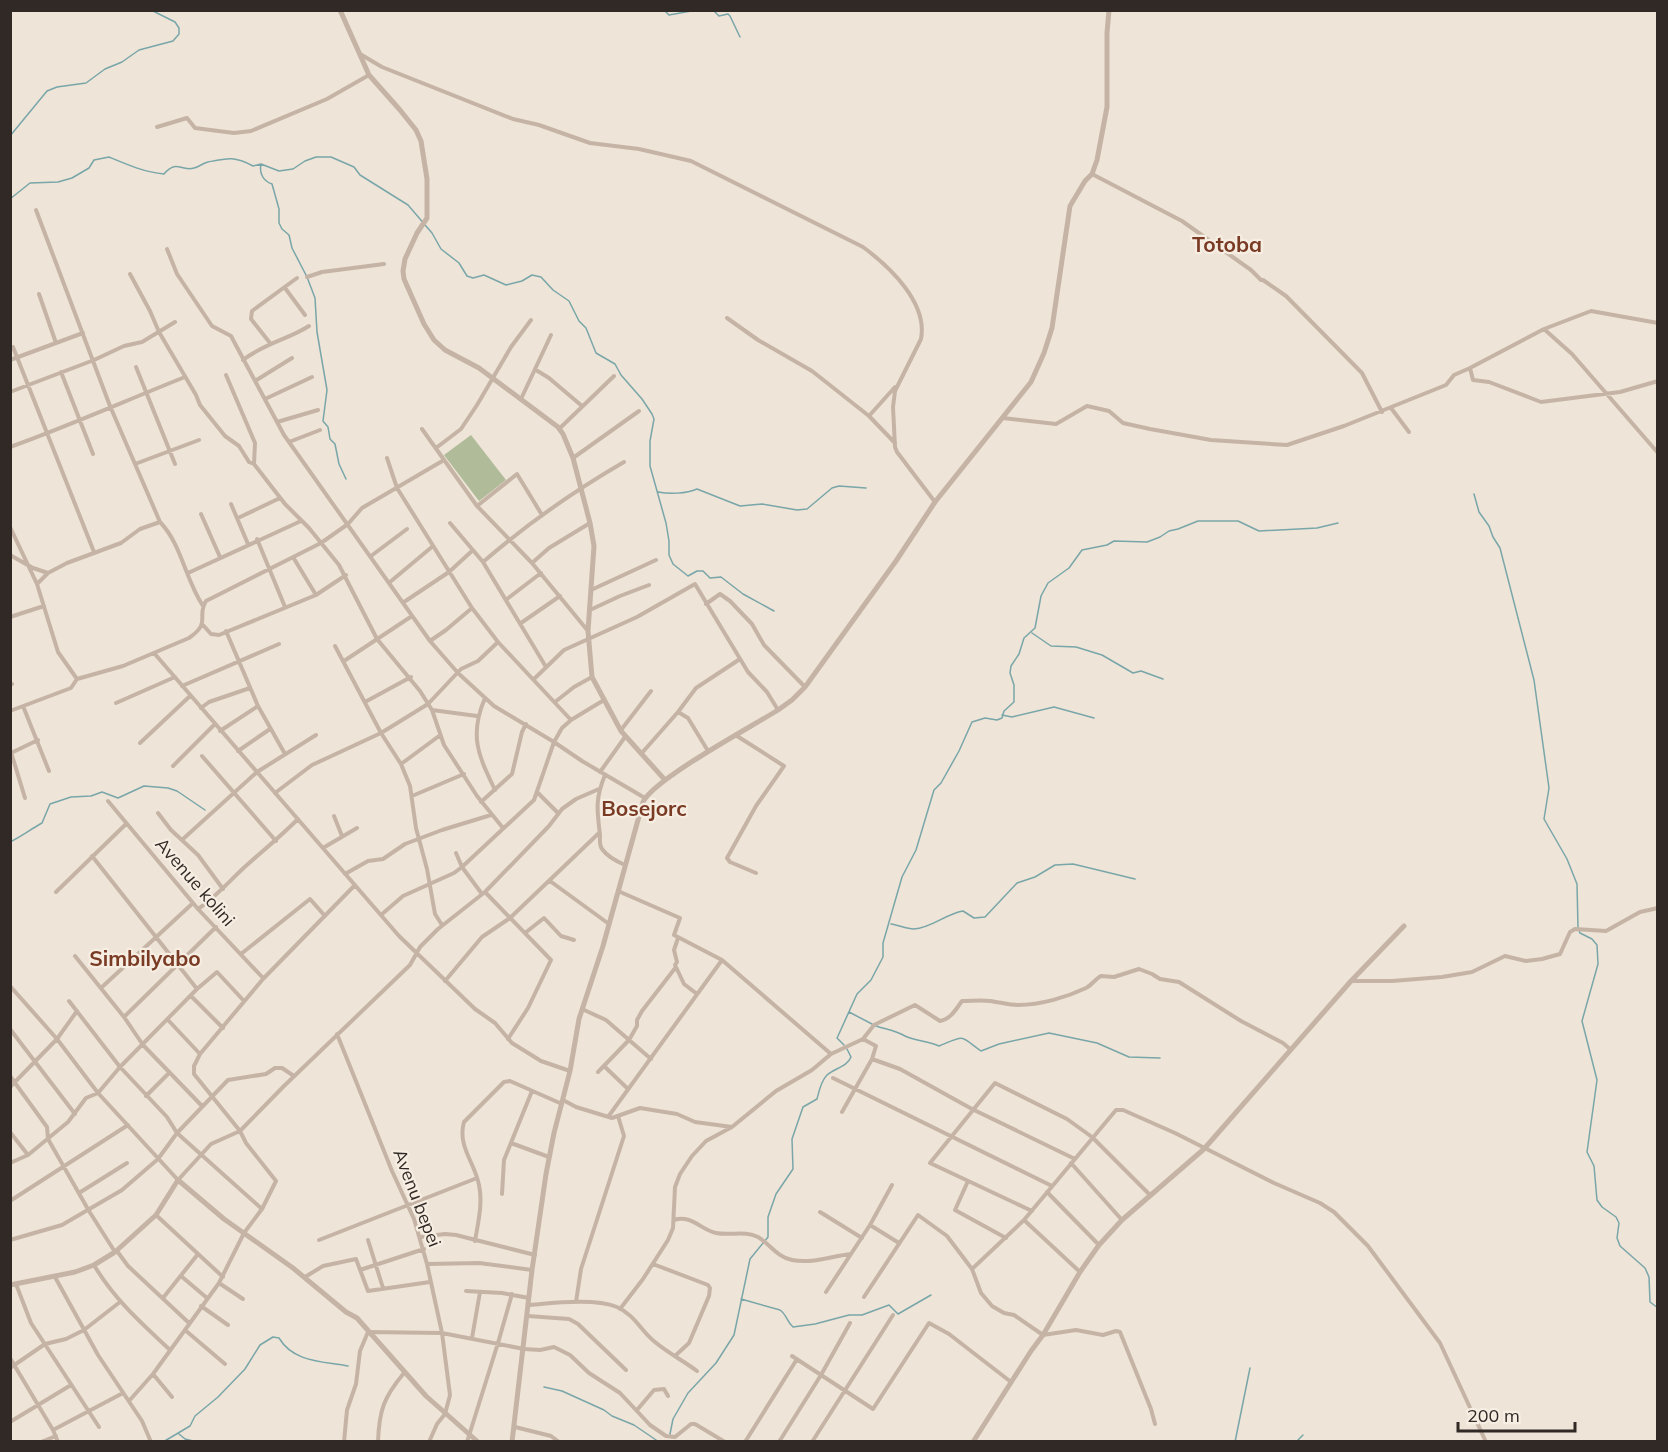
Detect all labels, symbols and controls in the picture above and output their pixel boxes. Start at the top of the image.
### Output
district label: Totoba [1192,231,1262,257]
district label: Bosejorc [601,795,687,821]
street label: Avenue kolini [151,833,240,931]
district label: Simbilyabo [89,945,201,971]
street label: Avenu bepei [388,1146,447,1250]
scale bar [1458,1395,1575,1433]
text: 200 m [1467,1404,1520,1427]

